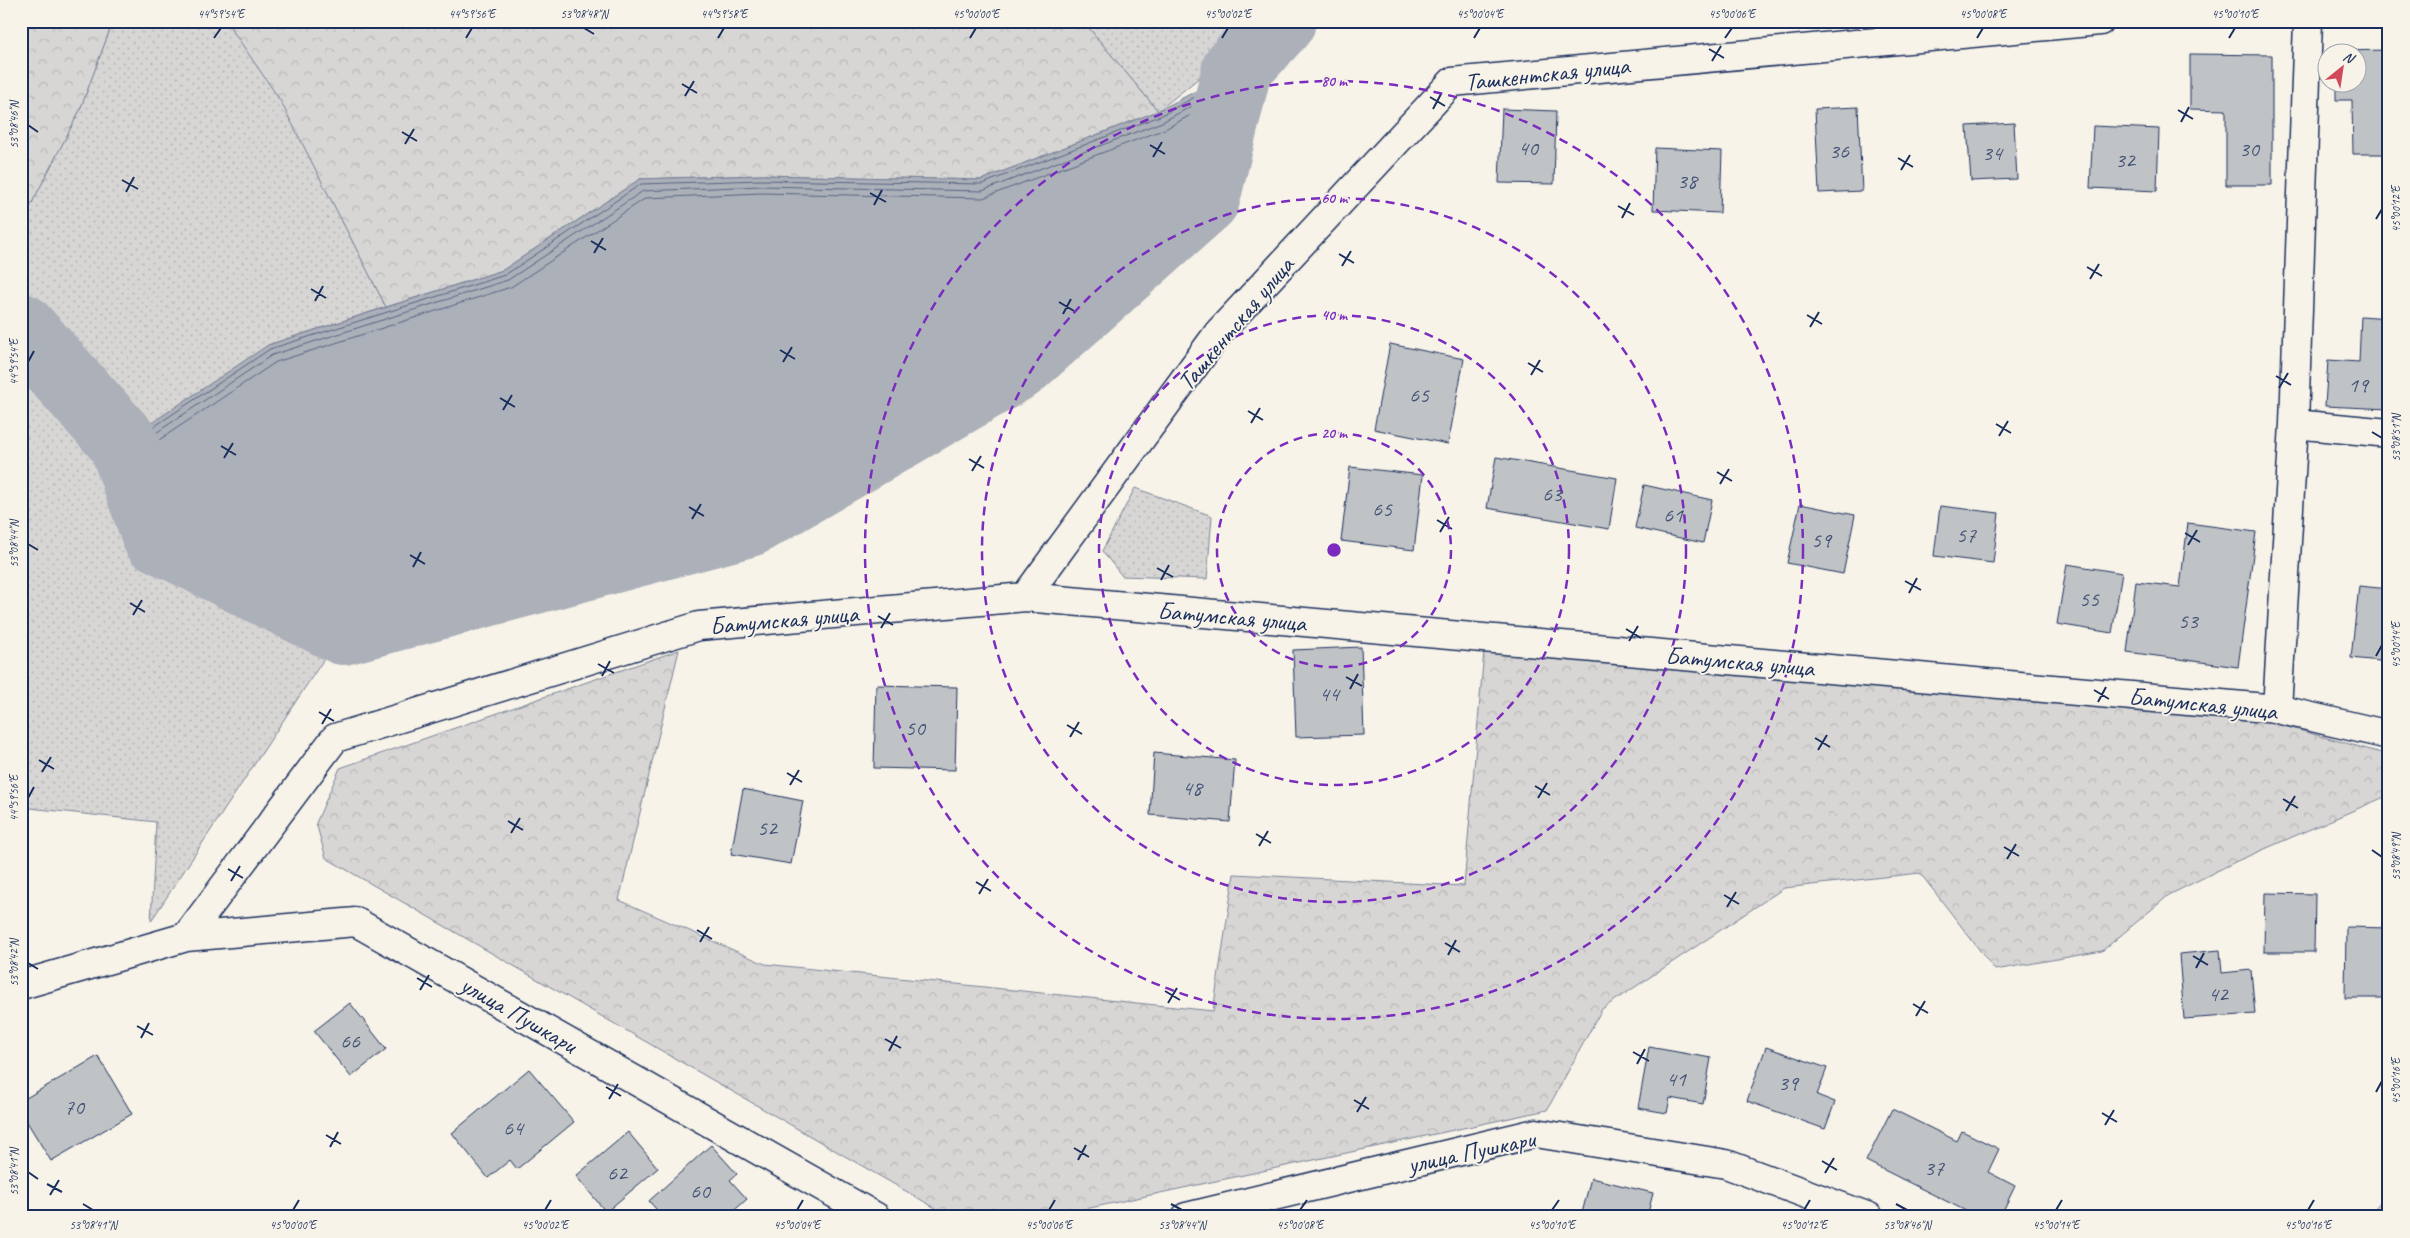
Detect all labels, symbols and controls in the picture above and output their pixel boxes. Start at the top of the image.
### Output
text: 44°59'54"E [198,6,246,22]
text: 44°59'56"E [449,6,497,22]
text: 53°08'48"N [560,6,609,22]
text: 44°59'58"E [701,6,749,22]
text: 45°00'00"E [953,6,1001,22]
text: 45°00'02"E [1205,6,1253,22]
text: 45°00'04"E [1457,6,1505,22]
text: 45°00'06"E [1709,6,1757,22]
text: 45°00'08"E [1960,6,2008,22]
text: 45°00'10"E [2212,6,2260,22]
north arrow [2318,42,2368,92]
text: N [2340,48,2358,68]
street label: Ташкентская улица [1463,49,1633,99]
text: 80 m [1321,72,1348,91]
text: 53°08'46"N [6,100,22,149]
house number: 40 [1518,134,1540,162]
house number: 30 [2239,135,2261,163]
house number: 36 [1829,137,1850,165]
house number: 34 [1982,139,2004,167]
house number: 32 [2115,146,2137,174]
house number: 38 [1677,167,1699,195]
text: 45°00'12"E [2388,184,2404,232]
text: 60 m [1321,189,1348,208]
street label: Ташкентская улица [1170,249,1302,397]
text: 40 m [1321,306,1348,325]
text: 44°59'54"E [6,337,22,385]
house number: 19 [2348,371,2370,399]
house number: 65 [1409,381,1430,409]
text: 53°08'51"N [2388,413,2404,462]
text: 20 m [1321,424,1348,443]
house number: 63 [1542,480,1564,508]
house number: 65 [1372,495,1393,523]
house number: 61 [1663,501,1684,529]
text: 53°08'44"N [6,519,22,568]
house number: 57 [1956,521,1977,549]
house number: 59 [1811,526,1833,554]
centre of rings [1325,541,1343,559]
house number: 55 [2079,585,2100,613]
street label: Батумская улица [1156,595,1310,640]
street label: Батумская улица [708,597,862,642]
house number: 53 [2178,607,2200,635]
text: 45°00'14"E [2388,620,2404,668]
street label: Батумская улица [1664,640,1818,685]
house number: 44 [1319,680,1341,708]
street label: Батумская улица [2127,680,2281,728]
house number: 50 [905,714,927,742]
text: 44°59'56"E [6,773,22,821]
house number: 48 [1182,774,1204,802]
house number: 52 [757,814,779,842]
text: 53°08'49"N [2388,832,2404,881]
text: 53°08'42"N [6,938,22,987]
street label: улица Пушкари [453,968,584,1062]
house number: 42 [2208,980,2230,1008]
house number: 66 [340,1027,361,1055]
text: 45°00'16"E [2388,1056,2404,1104]
house number: 41 [1666,1065,1687,1093]
house number: 39 [1778,1069,1800,1097]
house number: 70 [64,1093,86,1121]
house number: 64 [503,1114,525,1142]
street label: улица Пушкари [1403,1122,1540,1181]
text: 53°08'41"N [6,1147,22,1196]
house number: 37 [1924,1154,1945,1182]
house number: 62 [607,1159,629,1187]
house number: 60 [690,1177,712,1205]
text: 53°08'41"N [69,1217,118,1233]
text: 45°00'00"E [270,1217,318,1233]
text: 45°00'02"E [522,1217,570,1233]
text: 45°00'04"E [774,1217,822,1233]
text: 45°00'06"E [1026,1217,1074,1233]
text: 53°08'44"N [1158,1217,1207,1233]
text: 45°00'08"E [1277,1217,1325,1233]
text: 45°00'10"E [1529,1217,1577,1233]
text: 45°00'12"E [1781,1217,1829,1233]
text: 53°08'46"N [1883,1217,1932,1233]
text: 45°00'14"E [2033,1217,2081,1233]
text: 45°00'16"E [2285,1217,2333,1233]

